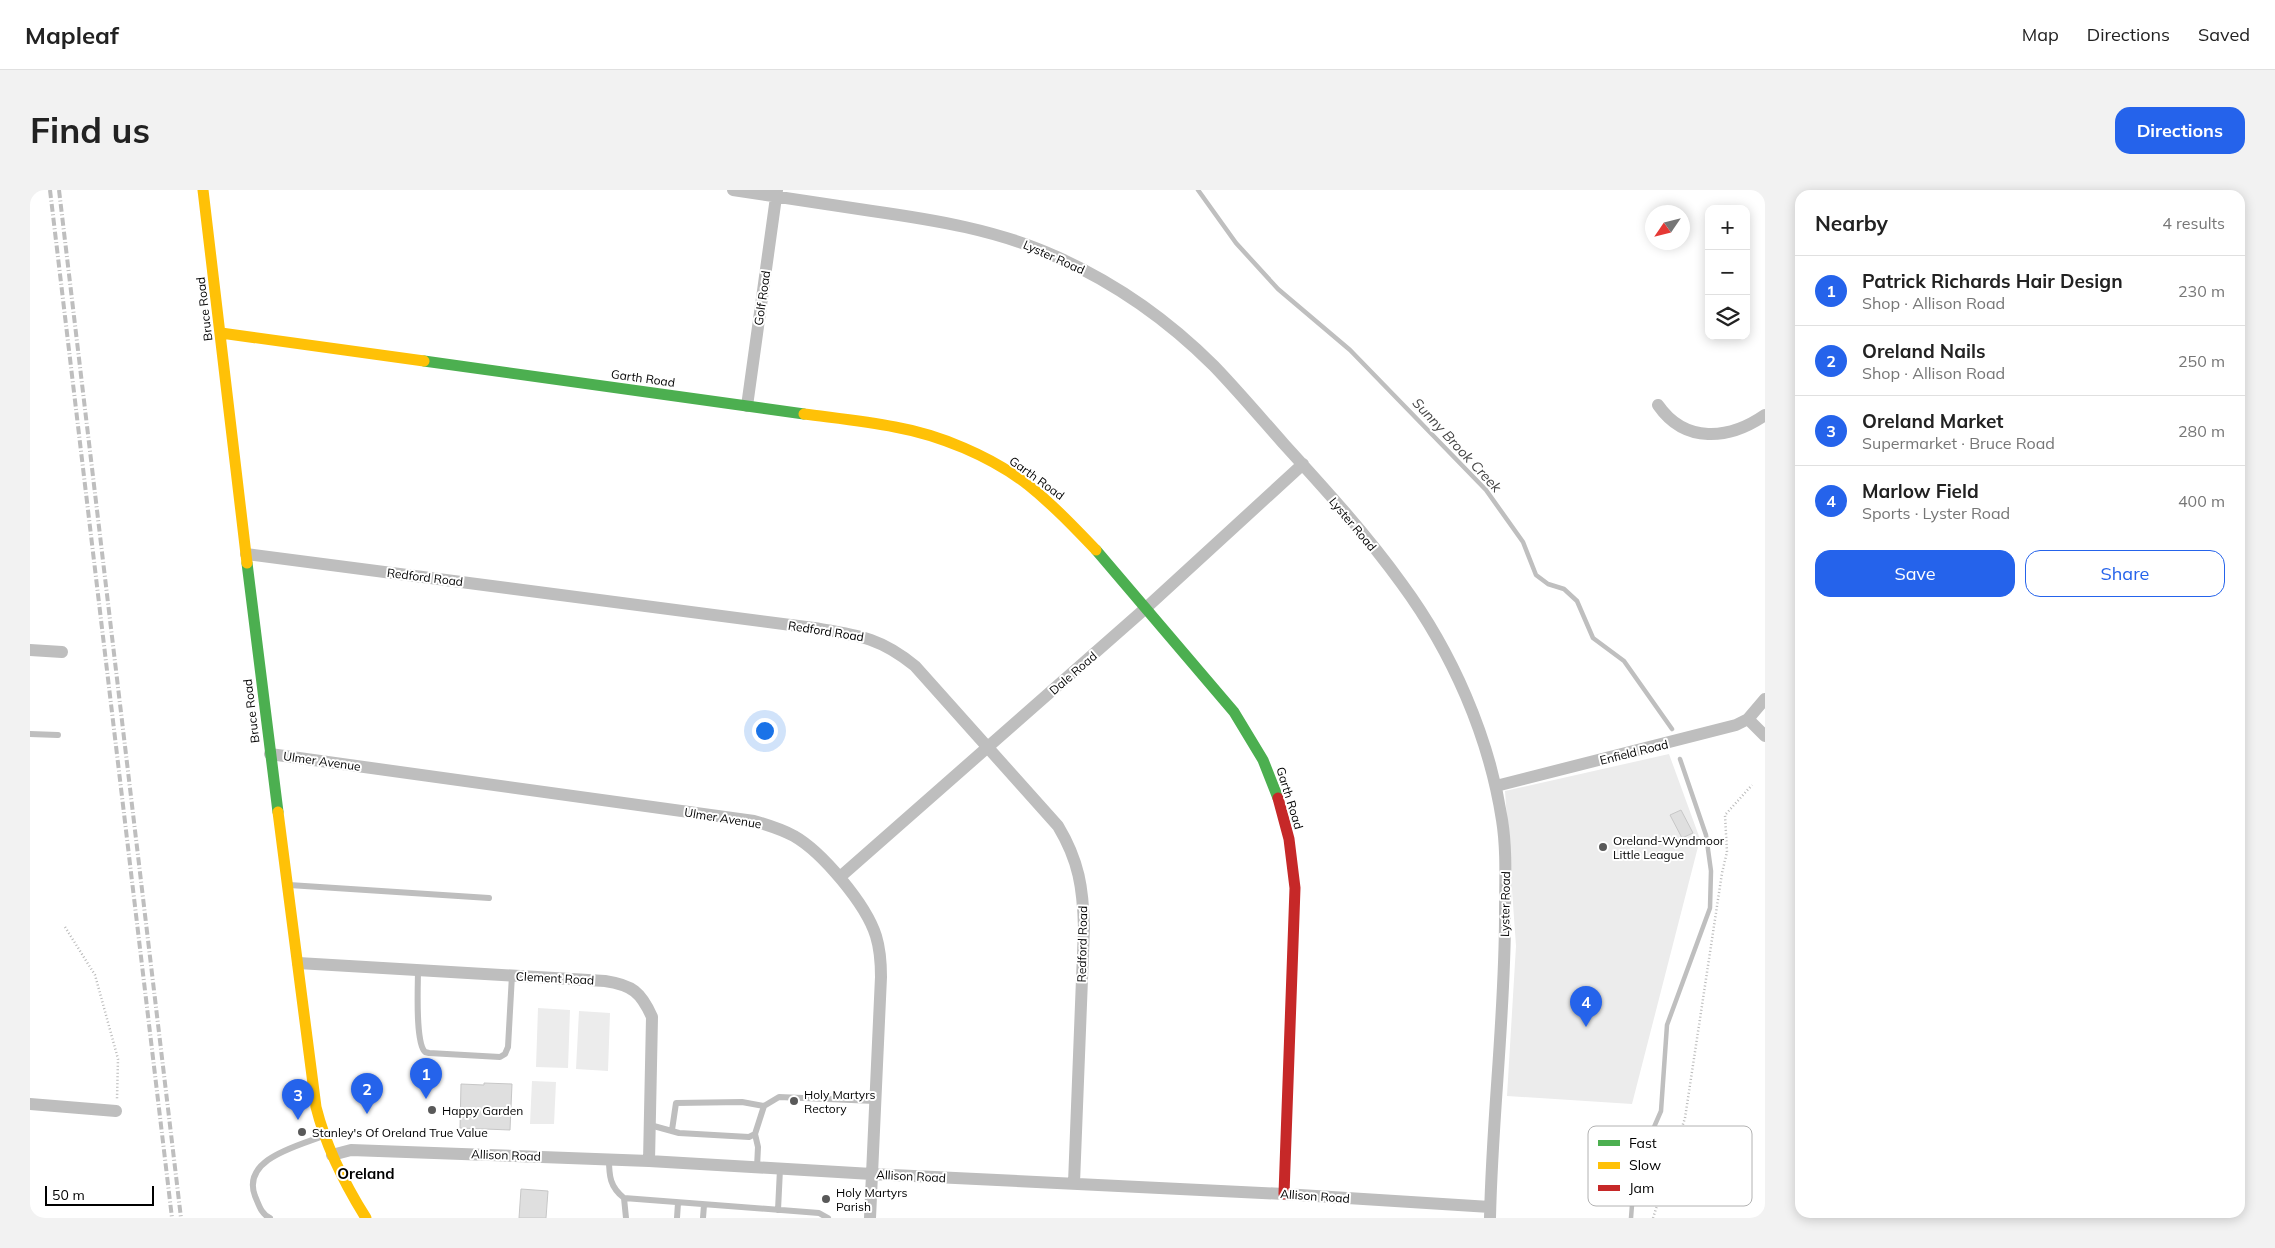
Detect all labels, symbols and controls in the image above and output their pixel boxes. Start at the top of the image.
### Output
text: Mapleaf [25,20,119,50]
text: Map [2022,23,2059,46]
text: Directions [2087,23,2170,46]
text: Saved [2198,23,2250,46]
button: Directions [2115,107,2245,154]
text: Find us [30,108,150,152]
north arrow [1645,205,1690,250]
map controls [1705,205,1750,340]
button: + [1705,205,1750,250]
text: Nearby [1815,210,1888,236]
text: 4 results [2162,213,2225,233]
street label: Lyster Road [1021,237,1087,277]
button: − [1705,250,1750,295]
text: Patrick Richards Hair Design [1862,269,2123,293]
street label: Golf Road [751,270,773,326]
street label: Bruce Road [193,276,215,342]
text: 1 [1826,281,1836,301]
text: 230 m [2178,281,2225,301]
text: Shop · Allison Road [1862,293,2005,313]
button: layers [1705,295,1750,340]
text: Oreland Nails [1862,339,1985,363]
text: 2 [1826,351,1836,371]
text: 250 m [2178,351,2225,371]
text: Shop · Allison Road [1862,363,2005,383]
street label: Garth Road [610,366,676,390]
water label: Sunny Brook Creek [1409,394,1506,497]
text: Oreland Market [1862,409,2004,433]
text: 3 [1826,421,1836,441]
text: 280 m [2178,421,2225,441]
text: Supermarket · Bruce Road [1862,433,2055,453]
street label: Garth Road [1007,453,1067,503]
text: Marlow Field [1862,479,1979,503]
text: 4 [1826,491,1836,511]
text: 400 m [2178,491,2225,511]
street label: Lyster Road [1326,494,1380,554]
text: Sports · Lyster Road [1862,503,2010,523]
button: Save [1815,550,2015,597]
button: Share [2025,550,2225,597]
street label: Redford Road [386,565,464,589]
street label: Redford Road [787,618,865,644]
street label: Dale Road [1046,648,1100,698]
street label: Bruce Road [240,678,262,744]
your location [752,718,778,744]
street label: Enfield Road [1598,736,1670,768]
street label: Ulmer Avenue [282,748,362,774]
street label: Garth Road [1273,765,1307,831]
street label: Ulmer Avenue [683,804,763,832]
place label: Oreland-Wyndmoor Little League [1613,833,1725,862]
marker: Oreland-Wyndmoor Little League [1597,841,1609,853]
street label: Lyster Road [1497,871,1513,937]
street label: Redford Road [1074,906,1090,982]
street label: Clement Road [515,968,595,988]
pin: 4 [1570,986,1602,1027]
pin: 1 [410,1058,442,1099]
pin: 2 [351,1073,383,1114]
pin: 3 [282,1079,314,1120]
place label: Holy Martyrs Rectory [804,1087,876,1116]
marker: Holy Martyrs Rectory [788,1095,800,1107]
place label: Happy Garden [442,1103,523,1118]
marker: Happy Garden [426,1104,438,1116]
place label: Stanley's Of Oreland True Value [312,1125,488,1140]
marker: Stanley's Of Oreland True Value [296,1126,308,1138]
legend [1588,1126,1752,1206]
text: Fast [1629,1134,1657,1152]
street label: Allison Road [471,1146,541,1164]
text: Slow [1629,1156,1661,1174]
district label: Oreland [337,1164,395,1183]
street label: Allison Road [876,1167,946,1185]
text: Jam [1629,1179,1654,1197]
scale bar [45,1183,154,1206]
place label: Holy Martyrs Parish [836,1185,908,1214]
text: 50 m [52,1186,85,1204]
street label: Allison Road [1280,1186,1350,1206]
marker: Holy Martyrs Parish [820,1193,832,1205]

